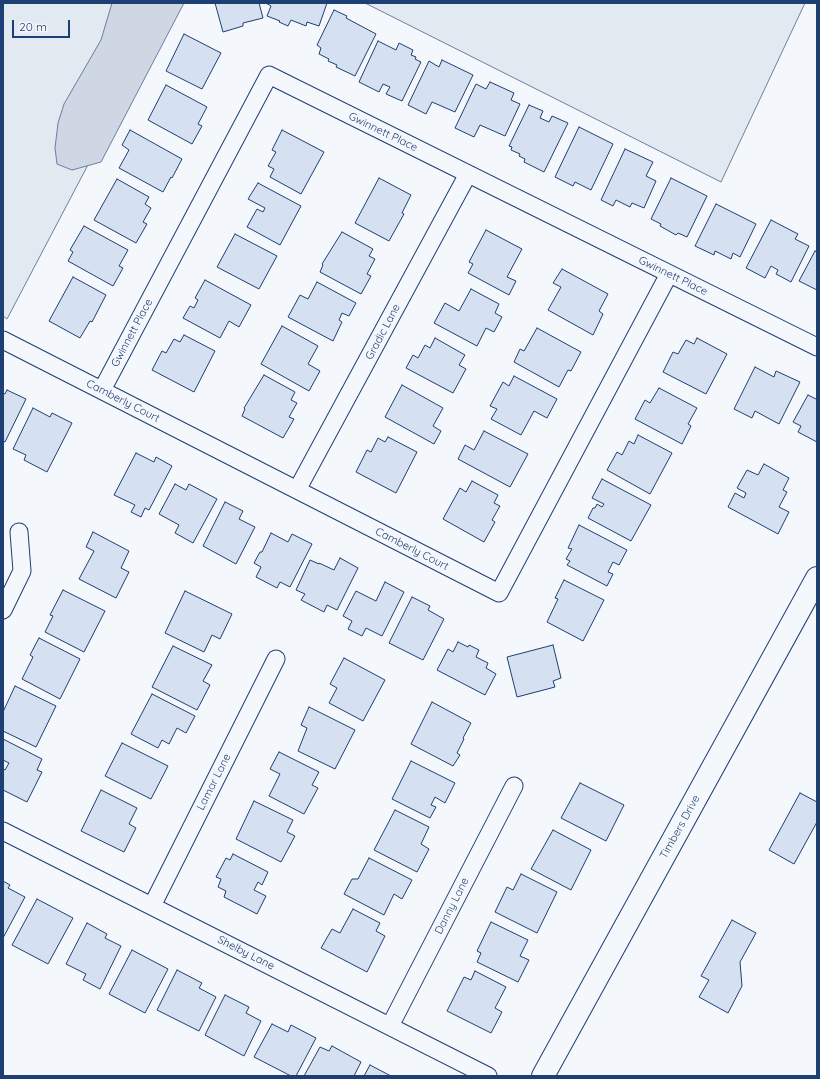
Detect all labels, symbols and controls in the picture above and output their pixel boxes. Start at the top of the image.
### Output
scale bar [14,12,72,38]
text: 20 m [19,19,47,34]
street label: Gwinnett Place [346,110,420,154]
street label: Gwinnett Place [636,254,710,298]
street label: Gwinnett Place [108,297,156,369]
street label: Gradic Lane [363,302,403,362]
street label: Camberly Court [84,377,162,425]
street label: Camberly Court [373,525,451,573]
street label: Lamar Lane [194,752,234,812]
street label: Timbers Drive [657,793,703,861]
street label: Danny Lane [432,876,472,936]
street label: Shelby Lane [215,933,277,973]

